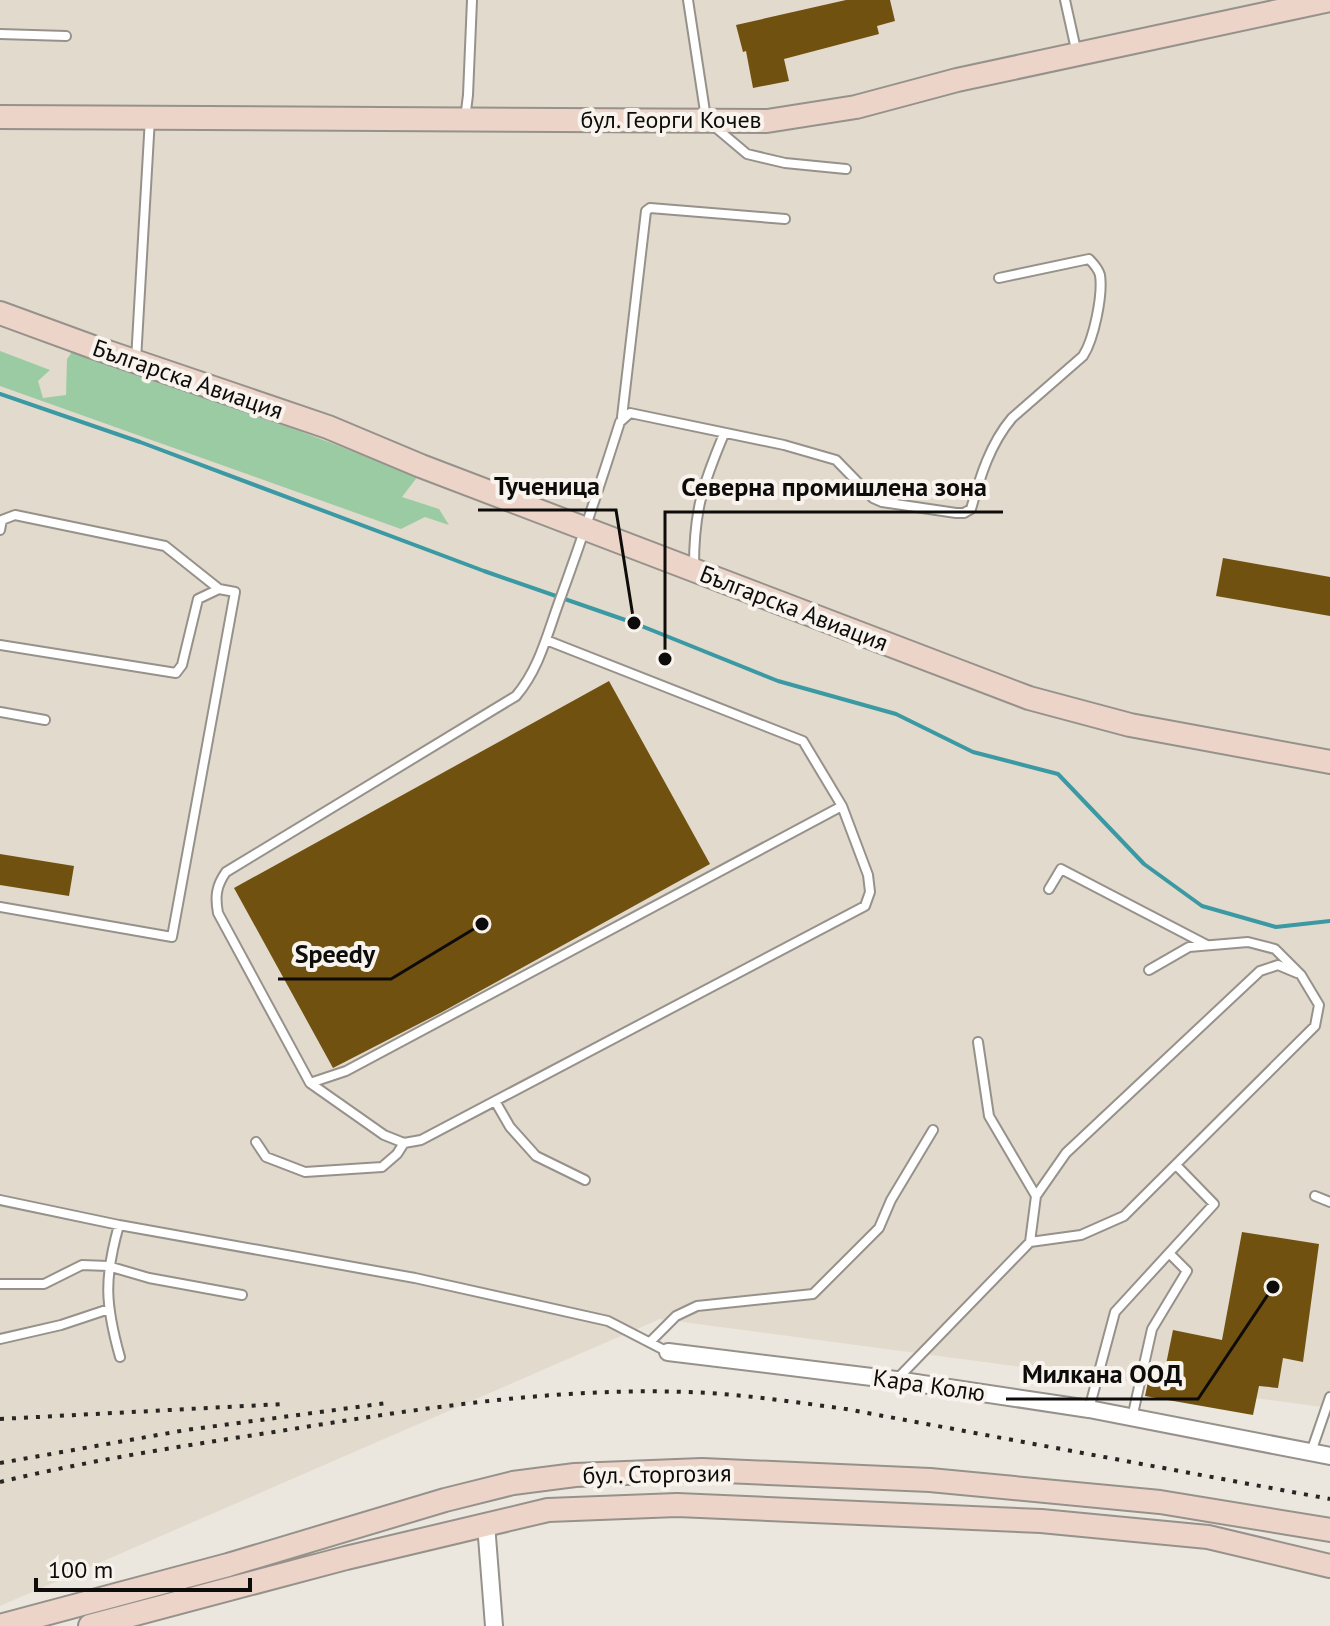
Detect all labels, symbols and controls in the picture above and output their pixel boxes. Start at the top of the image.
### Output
street label: бул. Георги Кочев [580,104,762,135]
street label: Българска Авиация [89,332,287,426]
callout: Тученица [478,460,616,510]
callout: Северна промишлена зона [665,462,1003,512]
text: Тученица [494,469,600,502]
text: Северна промишлена зона [681,470,987,503]
street label: Българска Авиация [695,558,893,658]
callout: Speedy [278,929,391,979]
text: Speedy [295,937,376,970]
callout: Милкана OOД [1006,1349,1198,1399]
text: Милкана OOД [1022,1357,1182,1390]
street label: Кара Колю [871,1362,987,1408]
street label: бул. Сторгозия [582,1457,732,1491]
scale bar [36,1542,250,1592]
text: 100 m [48,1554,113,1585]

